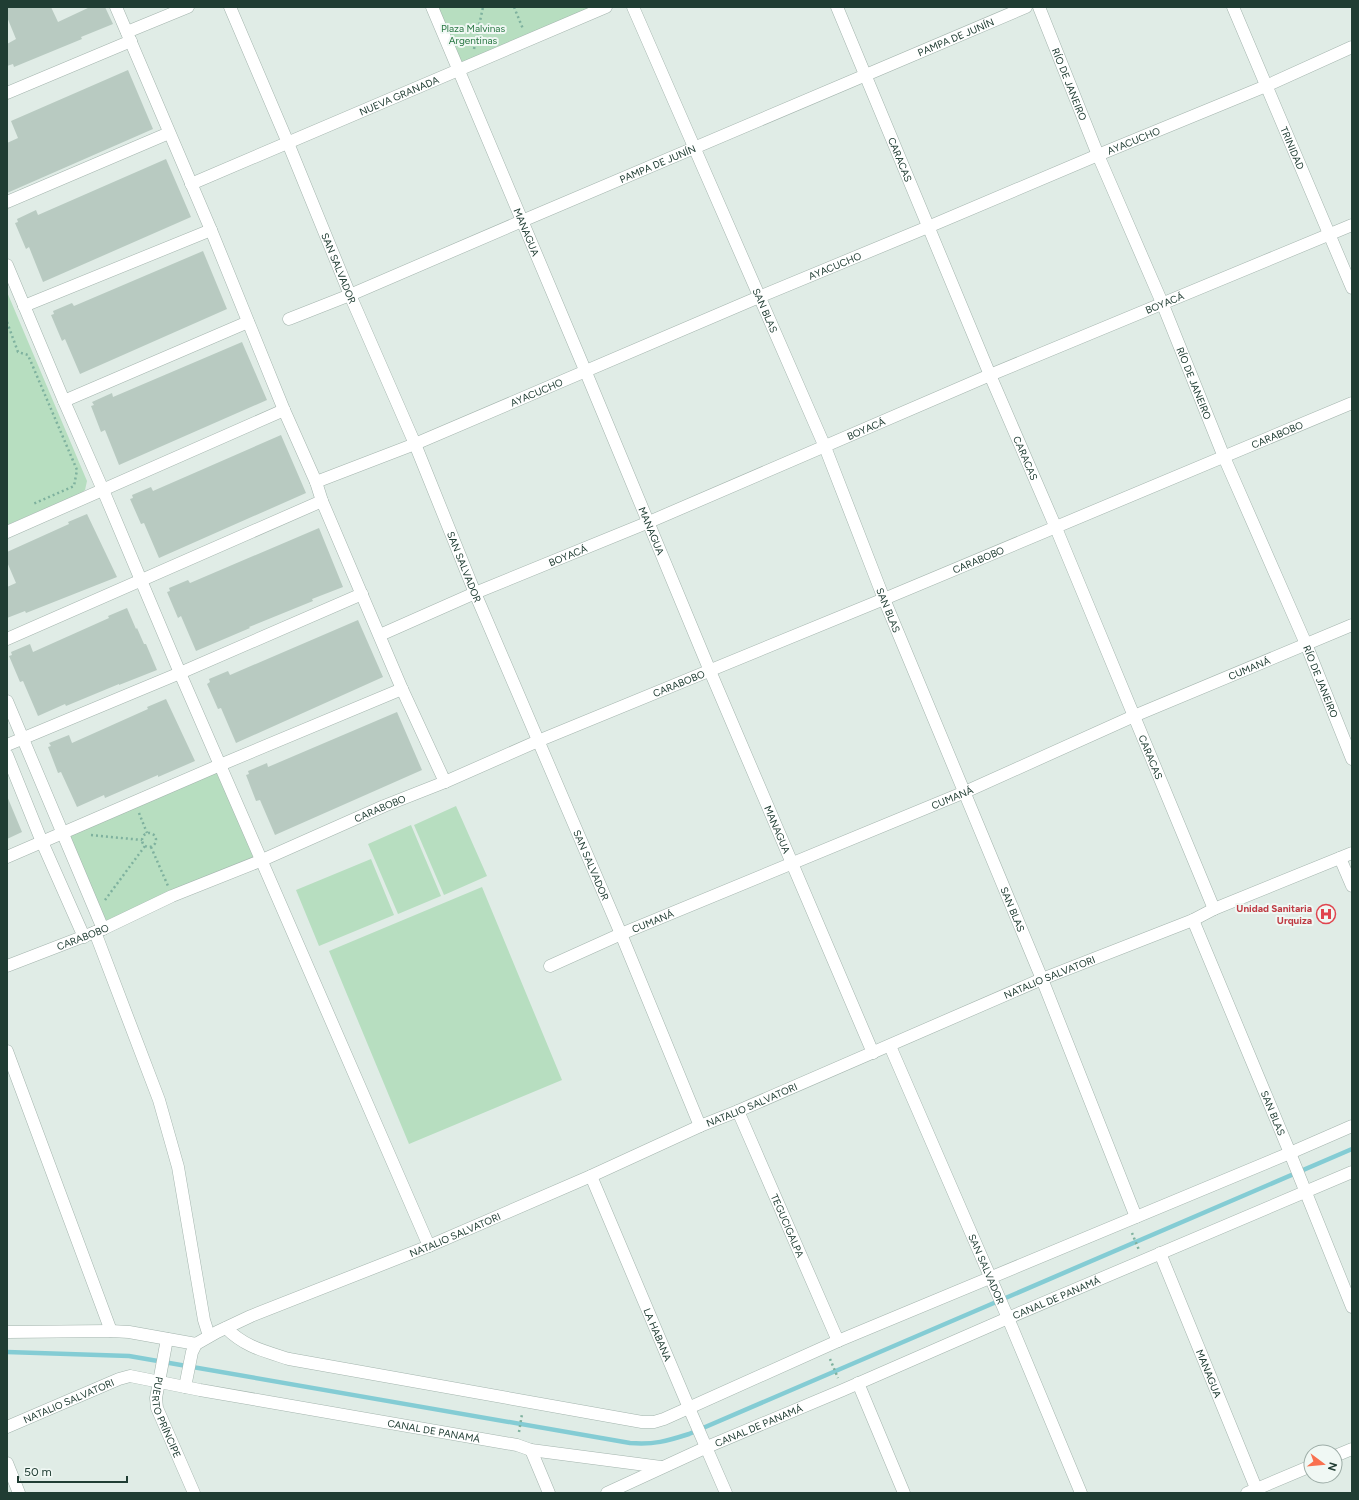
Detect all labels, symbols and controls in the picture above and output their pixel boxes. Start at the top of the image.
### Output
street label: PAMPA DE JUNÍN [916,15,996,59]
park label: Plaza Malvinas Argentinas [441,22,505,47]
street label: RÍO DE JANEIRO [1049,46,1090,122]
street label: NUEVA GRANADA [357,73,441,118]
street label: AYACUCHO [1105,124,1162,157]
street label: TRINIDAD [1278,124,1308,171]
street label: CARACAS [885,135,915,184]
street label: PAMPA DE JUNÍN [617,141,698,185]
street label: MANAGUA [511,206,543,258]
street label: SAN SALVADOR [319,231,359,306]
street label: AYACUCHO [806,249,863,282]
street label: SAN BLAS [750,286,781,335]
street label: BOYACÁ [1143,289,1186,316]
street label: RÍO DE JANEIRO [1174,345,1215,421]
street label: AYACUCHO [508,375,565,409]
street label: BOYACÁ [845,414,887,442]
street label: CARABOBO [1249,418,1305,451]
street label: CARACAS [1011,434,1041,482]
street label: MANAGUA [636,505,668,557]
street label: SAN SALVADOR [444,529,485,604]
street label: BOYACÁ [547,541,589,569]
street label: CARABOBO [950,543,1006,576]
street label: SAN BLAS [874,586,904,634]
street label: RÍO DE JANEIRO [1301,643,1341,720]
street label: CUMANÁ [1226,653,1272,682]
street label: CARABOBO [651,667,707,700]
street label: CARACAS [1136,733,1166,781]
street label: CUMANÁ [929,783,975,812]
street label: CARABOBO [352,792,408,825]
street label: MANAGUA [762,803,794,856]
street label: SAN SALVADOR [571,828,612,902]
street label: SAN BLAS [998,885,1028,934]
place label: Unidad Sanitaria Urquiza [1236,902,1312,927]
hospital icon: Unidad Sanitaria Urquiza [1315,903,1337,925]
street label: CUMANÁ [630,906,676,935]
street label: CARABOBO [55,921,111,953]
street label: NATALIO SALVATORI [1002,952,1097,1001]
street label: NATALIO SALVATORI [704,1080,799,1129]
street label: SAN BLAS [1258,1089,1288,1137]
street label: TEGUCIGALPA [768,1192,807,1260]
street label: NATALIO SALVATORI [408,1209,502,1260]
street label: SAN SALVADOR [966,1232,1008,1306]
street label: CANAL DE PANAMÁ [1011,1273,1102,1322]
street label: LA HABANA [641,1306,675,1363]
street label: MANAGUA [1193,1347,1225,1400]
street label: NATALIO SALVATORI [21,1375,116,1426]
street label: PUERTO PRÍNCIPE [149,1376,184,1460]
street label: CANAL DE PANAMÁ [713,1401,805,1450]
street label: CANAL DE PANAMÁ [387,1416,481,1445]
north arrow [1303,1444,1343,1484]
scale bar [18,1458,127,1484]
text: N [1325,1461,1340,1473]
text: 50 m [24,1465,52,1479]

